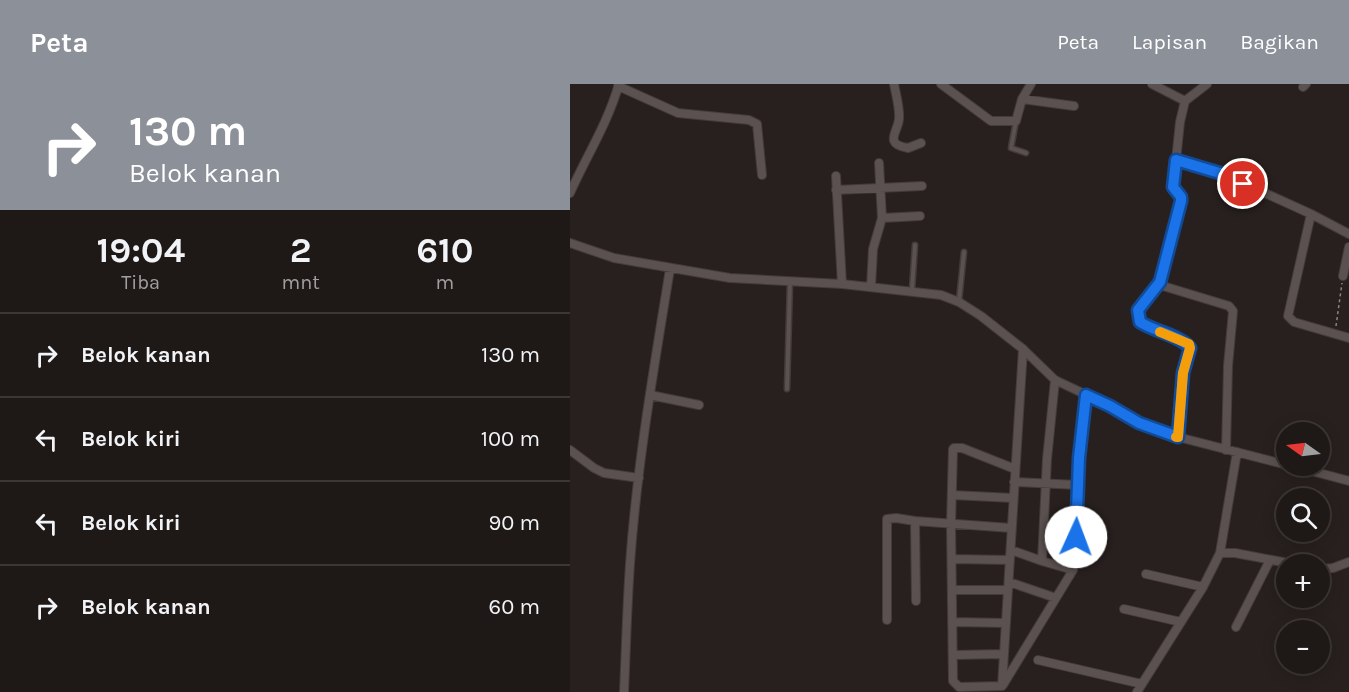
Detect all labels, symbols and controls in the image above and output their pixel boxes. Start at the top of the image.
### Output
text: Peta [30,26,89,59]
text: Peta [1057,30,1099,54]
text: Lapisan [1132,30,1207,54]
text: Bagikan [1240,30,1319,54]
text: 130 m [129,106,247,156]
icon: right [30,108,108,186]
text: Belok kanan [129,157,281,189]
pin [1217,158,1268,209]
icon: arrive [1226,167,1259,200]
text: 19:04 [96,229,185,271]
text: 2 [290,229,311,271]
text: 610 [416,229,474,271]
text: Tiba [121,271,160,294]
text: mnt [281,271,320,294]
text: m [436,271,454,294]
icon: right [30,339,63,372]
text: Belok kanan [81,342,211,368]
text: 130 m [481,342,540,368]
north arrow [1276,422,1330,476]
map controls [1276,422,1330,674]
icon: left [30,423,63,456]
text: Belok kiri [81,426,181,452]
text: 100 m [481,426,540,452]
button: search [1276,488,1330,542]
position arrow [1044,505,1108,569]
icon: left [30,507,63,540]
text: Belok kiri [81,510,181,536]
text: 90 m [488,510,540,536]
button: + [1276,554,1330,608]
icon: right [30,591,63,624]
text: Belok kanan [81,594,211,620]
text: 60 m [489,594,540,620]
button: − [1276,620,1330,674]

